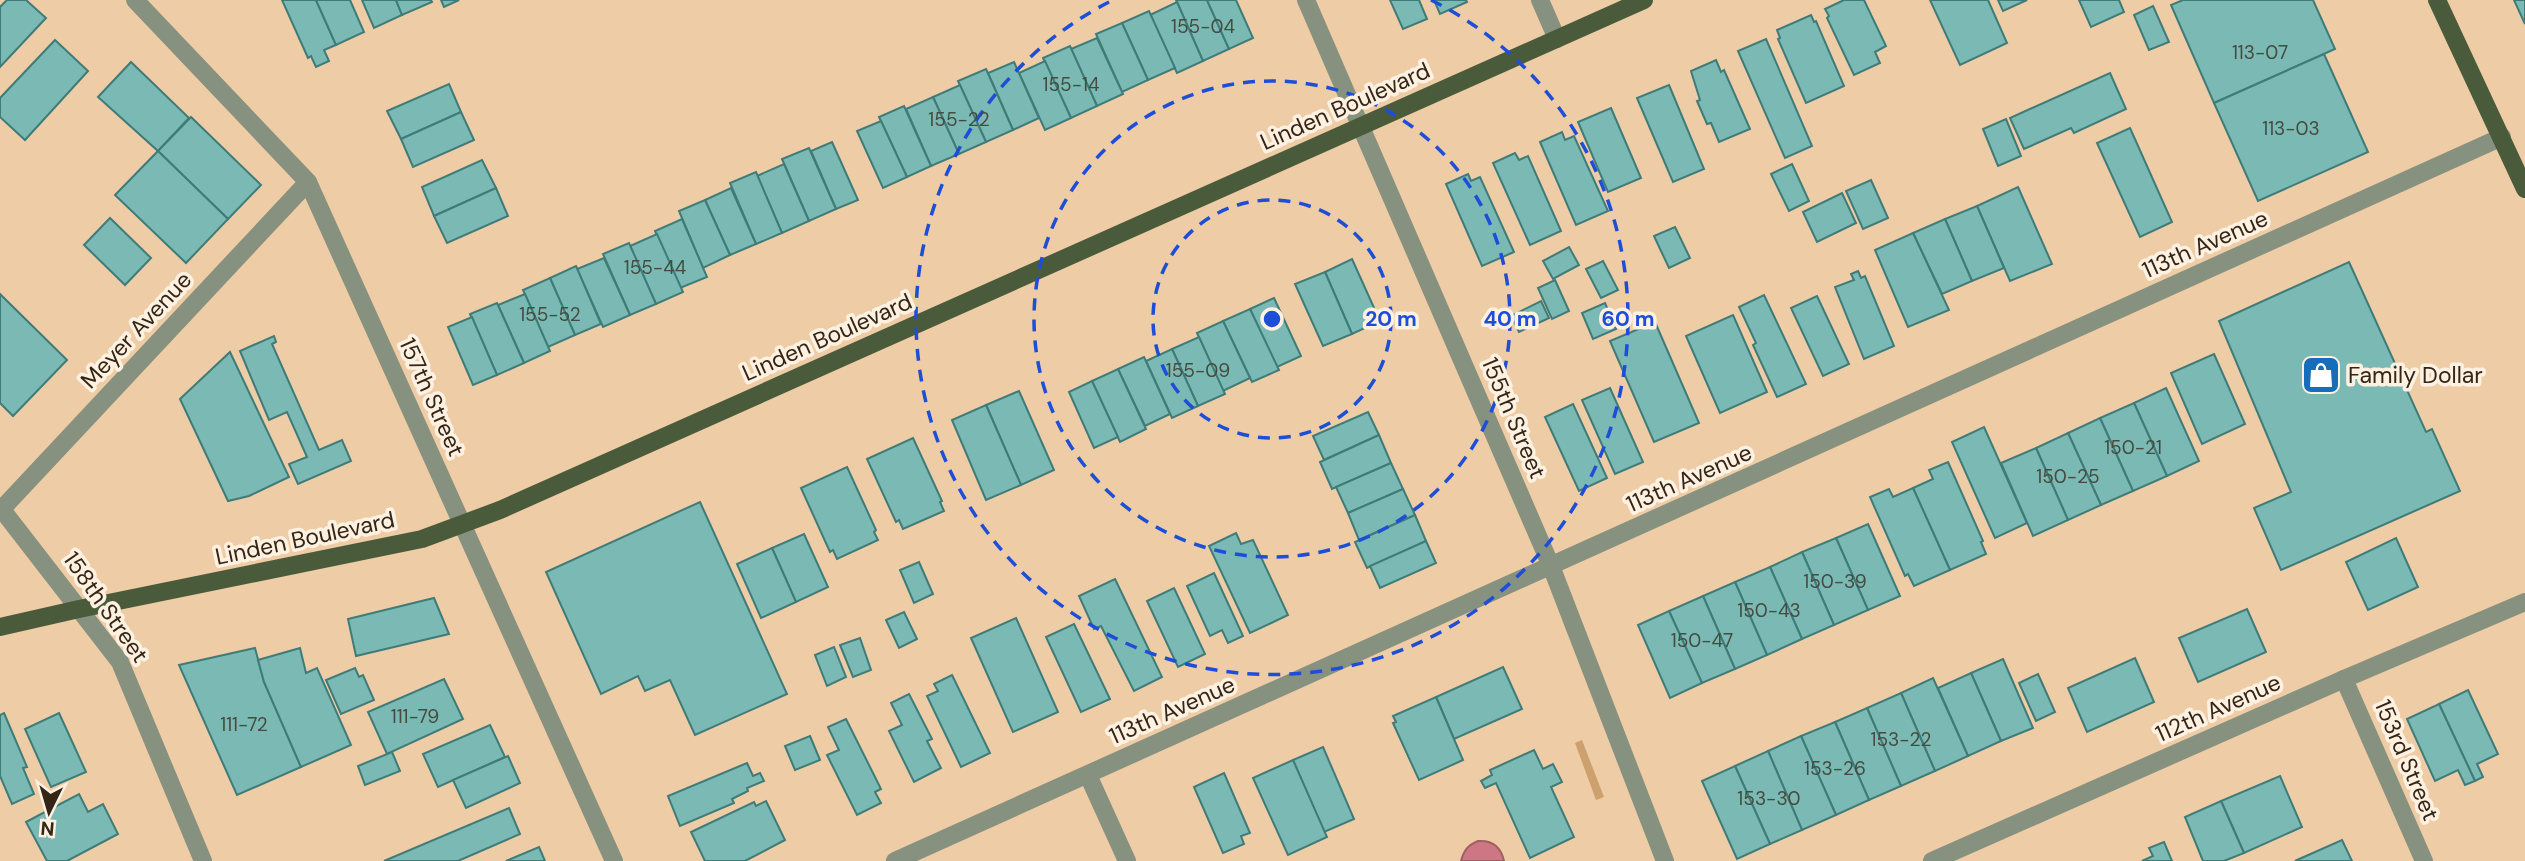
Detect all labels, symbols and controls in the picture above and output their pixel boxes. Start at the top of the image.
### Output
house number: 155-04 [1171,14,1235,39]
house number: 113-07 [2232,40,2288,65]
street label: Linden Boulevard [1255,55,1435,157]
house number: 155-14 [1043,72,1099,97]
house number: 155-22 [928,107,990,132]
house number: 113-03 [2262,116,2320,141]
street label: 113th Avenue [2137,203,2273,285]
house number: 155-44 [624,255,686,280]
street label: Meyer Avenue [74,265,198,395]
street label: Linden Boulevard [737,286,917,388]
house number: 155-52 [519,302,581,327]
text: 20 m [1365,305,1417,333]
text: 40 m [1483,305,1537,333]
text: 60 m [1602,305,1654,333]
centre of rings [1260,307,1284,331]
street label: 157th Street [393,333,471,461]
street label: 155th Street [1475,353,1553,483]
shop icon: Family Dollar [2300,354,2342,396]
house number: 155-09 [1166,358,1230,383]
place label: Family Dollar [2348,360,2483,390]
house number: 150-21 [2104,435,2162,460]
street label: 113th Avenue [1621,437,1757,519]
house number: 150-25 [2036,464,2100,489]
street label: Linden Boulevard [213,504,397,572]
street label: 158th Street [57,546,155,668]
house number: 150-39 [1803,569,1867,594]
house number: 150-43 [1737,598,1801,623]
house number: 150-47 [1671,628,1733,653]
street label: 112th Avenue [2151,667,2285,749]
street label: 113th Avenue [1104,669,1240,751]
street label: 153rd Street [2368,695,2446,825]
house number: 111-79 [391,704,439,729]
house number: 111-72 [220,712,268,737]
house number: 153-22 [1871,727,1932,752]
house number: 153-26 [1804,756,1866,781]
north arrow [14,777,84,847]
house number: 153-30 [1737,786,1801,811]
text: N [40,815,56,841]

